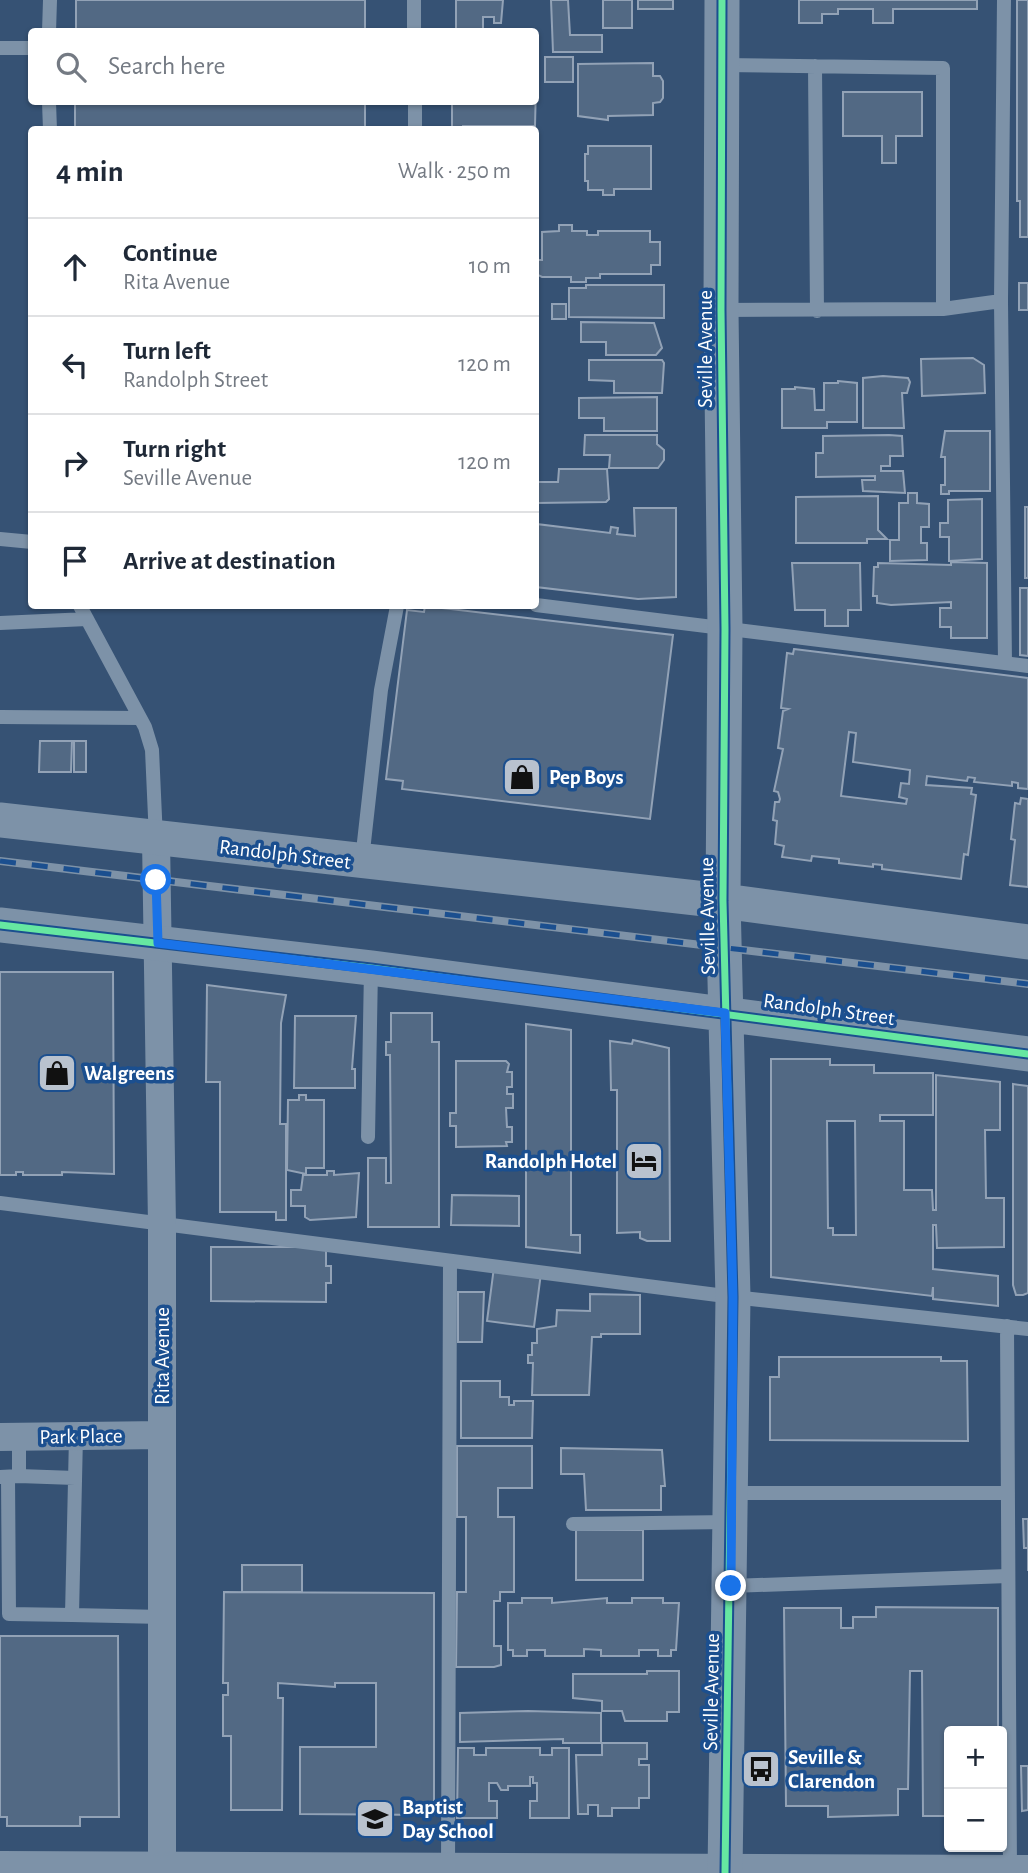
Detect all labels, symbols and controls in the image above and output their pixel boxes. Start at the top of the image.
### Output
search box [28,28,539,105]
icon: search [52,48,90,86]
text: Search here [108,53,226,79]
text: 4 min [56,157,124,187]
text: Walk · 250 m [398,160,511,183]
text: Continue [123,240,218,266]
icon: ahead [56,248,94,286]
text: 10 m [469,255,511,278]
text: Rita Avenue [123,271,230,294]
street label: Seville Avenue [695,290,716,408]
text: Turn left [123,338,211,364]
icon: left [56,346,94,384]
text: 120 m [458,353,511,376]
text: Randolph Street [123,369,268,392]
text: Turn right [123,436,226,462]
icon: right [56,444,94,482]
text: 120 m [458,451,511,474]
text: Seville Avenue [123,467,252,490]
icon: arrive [56,542,94,580]
text: Arrive at destination [123,548,336,574]
shop icon: Pep Boys [501,756,543,798]
place label: Pep Boys [549,767,624,788]
street label: Randolph Street [218,836,352,873]
street label: Seville Avenue [696,857,719,975]
route start [140,864,171,895]
street label: Randolph Street [762,990,896,1029]
shop icon: Walgreens [36,1052,78,1094]
place label: Walgreens [84,1063,174,1084]
hotel icon: Randolph Hotel [623,1140,665,1182]
place label: Randolph Hotel [485,1151,617,1172]
street label: Rita Avenue [152,1307,173,1405]
street label: Park Place [39,1425,123,1448]
route end [715,1570,746,1601]
street label: Seville Avenue [700,1633,723,1751]
map controls [944,1726,1007,1852]
button: + [944,1726,1007,1789]
place label: Seville & Clarendon [788,1747,875,1792]
bus stop icon: Seville & Clarendon [740,1748,782,1790]
button: − [944,1789,1007,1852]
place label: Baptist Day School [402,1797,494,1842]
school or university icon: Baptist Day School [354,1798,396,1840]

